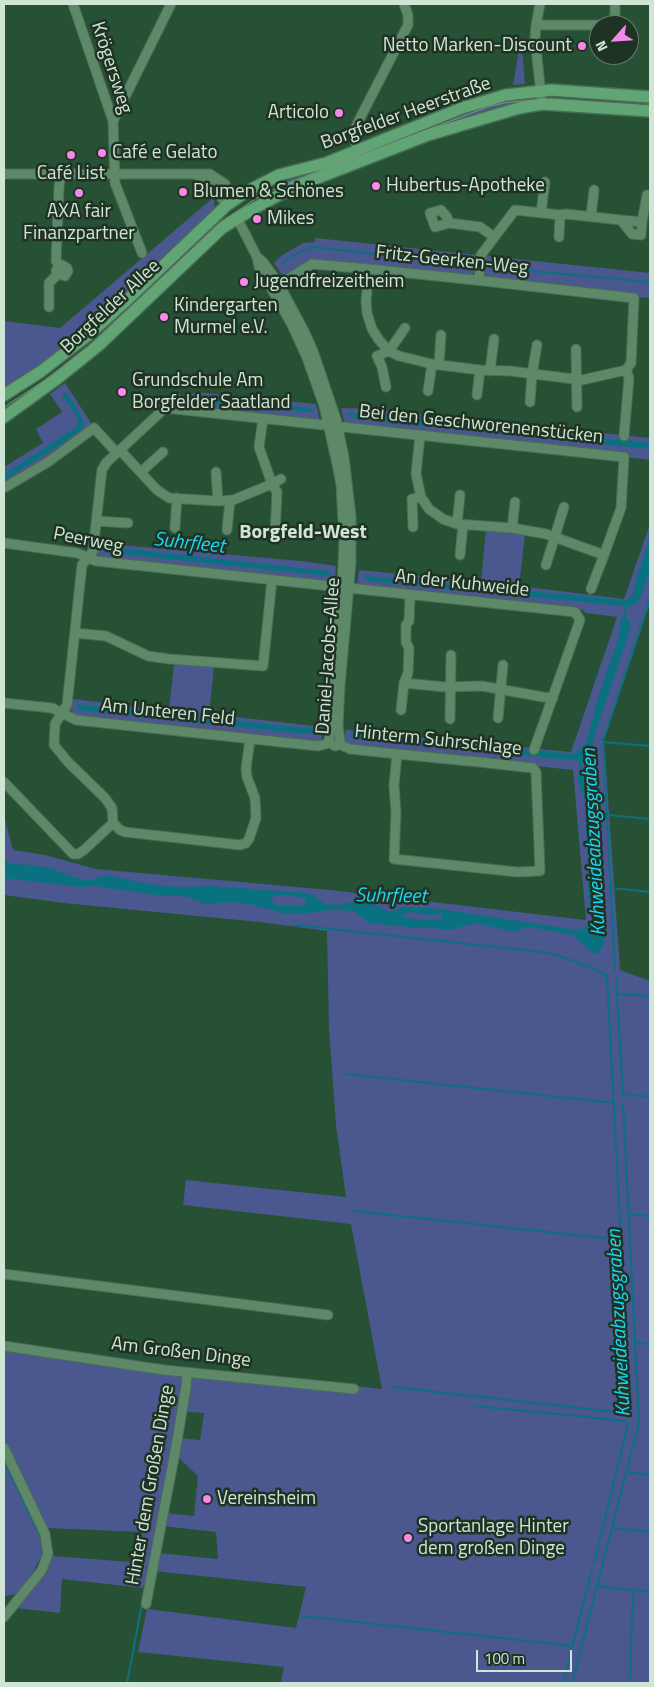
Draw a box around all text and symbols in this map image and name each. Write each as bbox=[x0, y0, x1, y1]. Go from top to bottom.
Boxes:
north arrow bbox=[589, 15, 639, 65]
street label: Krögersweg bbox=[85, 19, 137, 117]
place label: Netto Marken-Discount bbox=[383, 35, 572, 57]
text: N bbox=[589, 37, 613, 55]
marker: Netto Marken-Discount bbox=[576, 40, 588, 52]
street label: Borgfelder Heerstraße bbox=[318, 73, 494, 155]
place label: Articolo bbox=[268, 102, 329, 124]
marker: Articolo bbox=[333, 107, 345, 119]
place label: Café e Gelato bbox=[112, 142, 217, 164]
marker: Café e Gelato bbox=[96, 147, 108, 159]
marker: Café List bbox=[65, 149, 77, 161]
place label: Café List bbox=[37, 163, 105, 185]
place label: Hubertus-Apotheke bbox=[386, 175, 545, 197]
marker: Hubertus-Apotheke bbox=[370, 180, 382, 192]
place label: Blumen & Schönes bbox=[193, 181, 344, 203]
marker: Blumen & Schönes bbox=[177, 186, 189, 198]
marker: AXA fair Finanzpartner bbox=[73, 187, 85, 199]
place label: AXA fair Finanzpartner bbox=[23, 201, 135, 245]
place label: Mikes bbox=[267, 208, 314, 230]
marker: Mikes bbox=[251, 213, 263, 225]
street label: Fritz-Geerken-Weg bbox=[375, 242, 529, 280]
street label: Borgfelder Allee bbox=[57, 255, 165, 359]
place label: Jugendfreizeitheim bbox=[254, 271, 404, 293]
marker: Jugendfreizeitheim bbox=[238, 276, 250, 288]
place label: Kindergarten Murmel e.V. bbox=[174, 295, 278, 339]
marker: Kindergarten Murmel e.V. bbox=[158, 311, 170, 323]
place label: Grundschule Am Borgfelder Saatland bbox=[132, 370, 291, 414]
marker: Grundschule Am Borgfelder Saatland bbox=[116, 386, 128, 398]
street label: Bei den Geschworenenstücken bbox=[358, 401, 604, 449]
district label: Borgfeld-West bbox=[239, 521, 367, 545]
street label: Peerweg bbox=[51, 523, 125, 559]
water label: Suhrfleet bbox=[152, 528, 226, 560]
street label: An der Kuhweide bbox=[394, 566, 530, 602]
street label: Daniel-Jacobs-Allee bbox=[312, 577, 346, 735]
street label: Am Unteren Feld bbox=[100, 695, 236, 731]
street label: Hinterm Suhrschlage bbox=[353, 721, 523, 761]
water label: Kuhweideabzugsgraben bbox=[578, 748, 612, 936]
water label: Suhrfleet bbox=[355, 884, 427, 910]
water label: Kuhweideabzugsgraben bbox=[603, 1229, 637, 1417]
street label: Am Großen Dinge bbox=[110, 1333, 252, 1373]
street label: Hinter dem Großen Dinge bbox=[122, 1383, 180, 1587]
place label: Vereinsheim bbox=[217, 1488, 316, 1510]
marker: Vereinsheim bbox=[201, 1493, 213, 1505]
place label: Sportanlage Hinter dem großen Dinge bbox=[418, 1516, 569, 1560]
marker: Sportanlage Hinter dem großen Dinge bbox=[402, 1532, 414, 1544]
scale bar bbox=[479, 1640, 575, 1672]
text: 100 m bbox=[484, 1647, 525, 1670]

